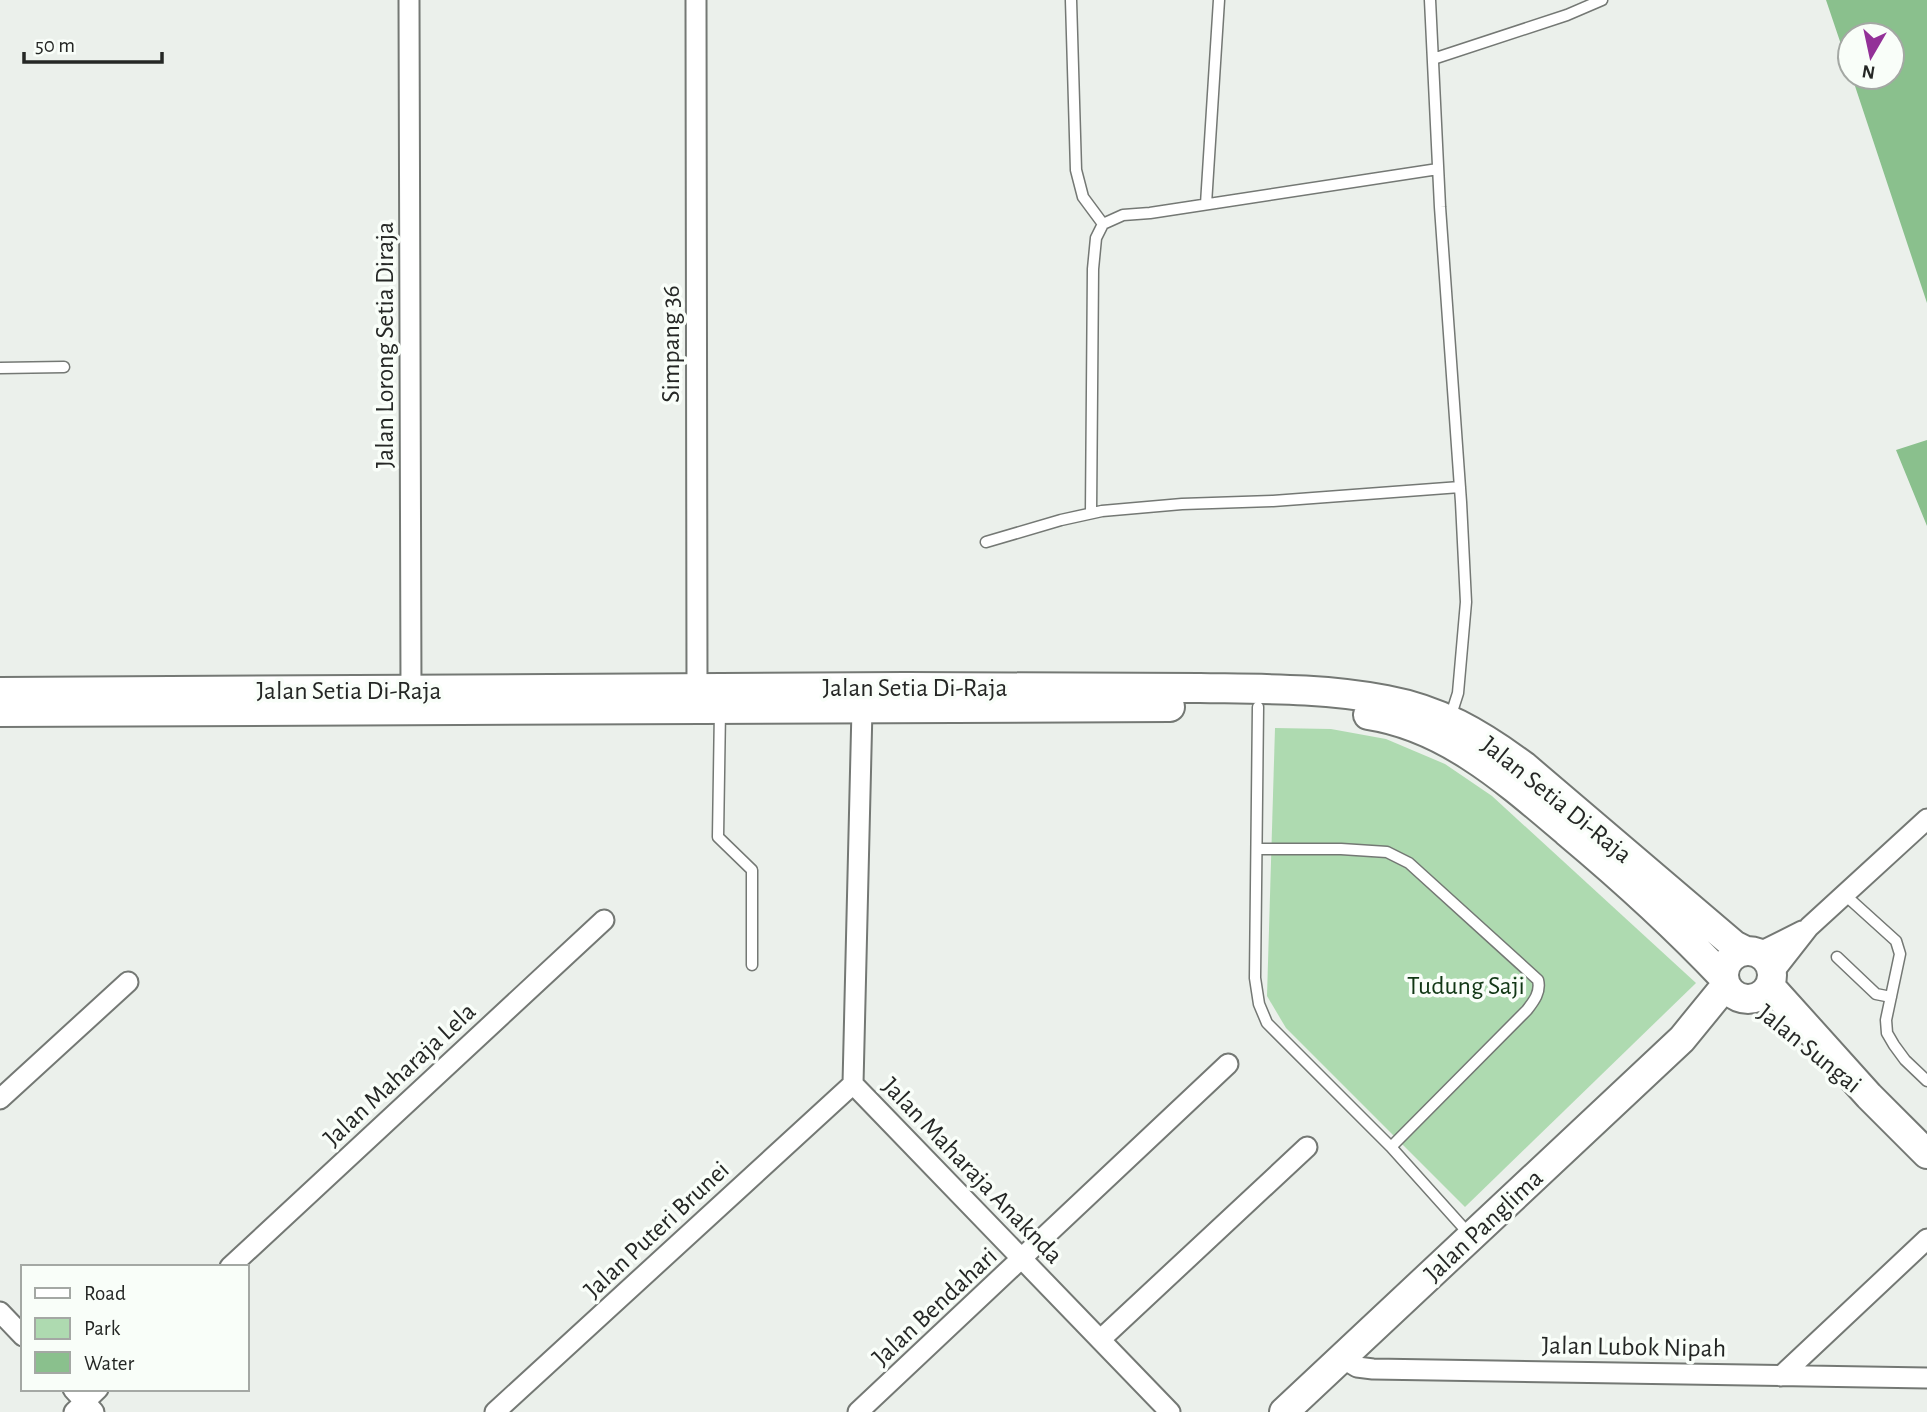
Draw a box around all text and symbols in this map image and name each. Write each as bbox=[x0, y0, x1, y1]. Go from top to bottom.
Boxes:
scale bar bbox=[24, 21, 163, 65]
north arrow bbox=[1836, 21, 1906, 91]
text: 50 m bbox=[35, 35, 75, 56]
text: N bbox=[1861, 61, 1877, 82]
street label: Jalan Lorong Setia Diraja bbox=[372, 222, 398, 468]
street label: Simpang 36 bbox=[658, 285, 684, 403]
street label: Jalan Setia Di-Raja bbox=[822, 675, 1008, 701]
street label: Jalan Setia Di-Raja bbox=[256, 678, 442, 704]
street label: Jalan Setia Di-Raja bbox=[1476, 731, 1637, 868]
park label: Tudung Saji bbox=[1407, 973, 1525, 999]
street label: Jalan Maharaja Lela bbox=[319, 998, 481, 1151]
street label: Jalan Sungai bbox=[1753, 999, 1866, 1098]
street label: Jalan Maharaja Anaknda bbox=[877, 1073, 1068, 1269]
street label: Jalan Puteri Brunei bbox=[579, 1156, 734, 1303]
street label: Jalan Panglima bbox=[1419, 1165, 1548, 1287]
street label: Jalan Bendahari bbox=[867, 1243, 1002, 1371]
legend bbox=[21, 1265, 248, 1391]
text: Road bbox=[84, 1283, 126, 1304]
text: Park bbox=[84, 1318, 121, 1339]
street label: Jalan Lubok Nipah bbox=[1541, 1332, 1726, 1362]
text: Water bbox=[84, 1353, 134, 1374]

